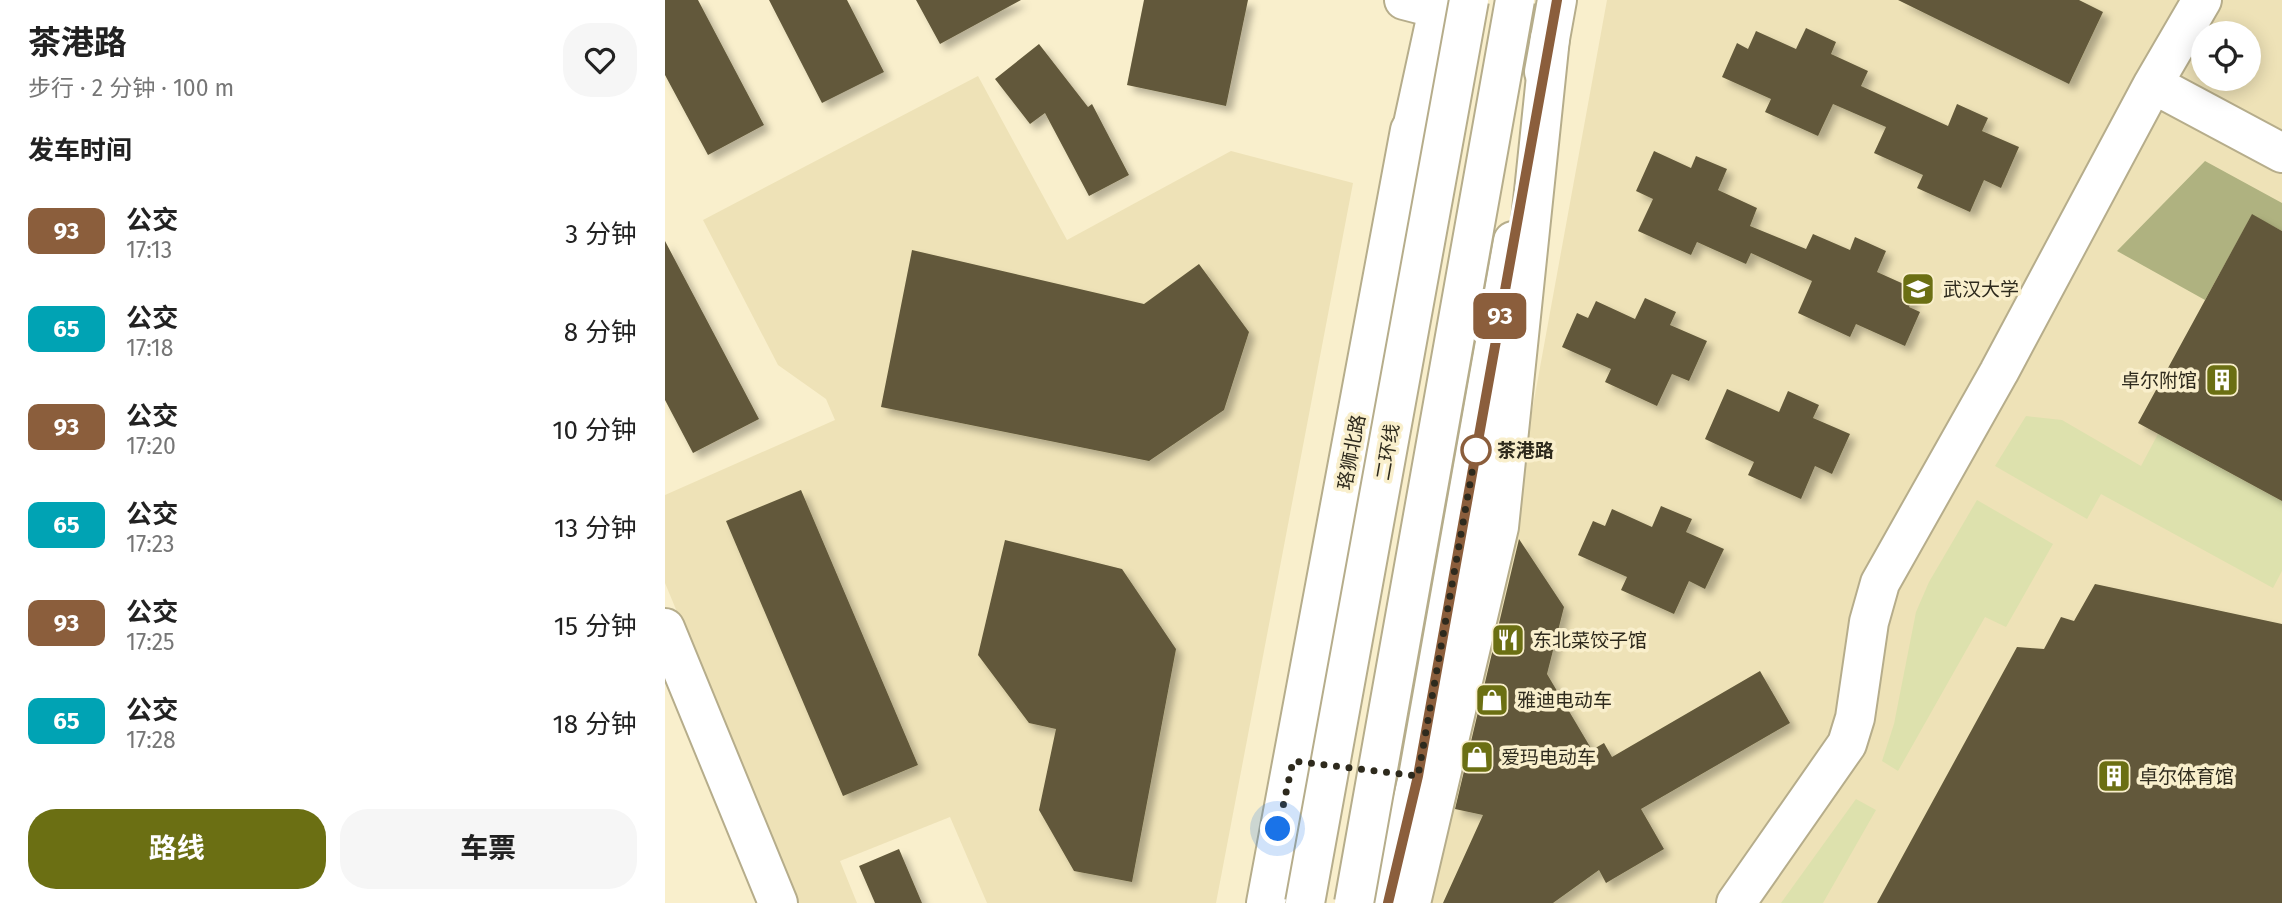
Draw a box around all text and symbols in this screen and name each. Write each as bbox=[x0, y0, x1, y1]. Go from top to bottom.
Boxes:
map controls bbox=[2191, 21, 2261, 91]
button: locate bbox=[2191, 21, 2261, 91]
text: 茶港路 bbox=[28, 23, 127, 63]
button: heart bbox=[563, 23, 637, 97]
text: 步行 · 2 分钟 · 100 m bbox=[28, 74, 234, 102]
text: 发车时间 bbox=[28, 135, 132, 166]
text: 公交 bbox=[126, 205, 178, 236]
text: 93 bbox=[54, 217, 79, 245]
text: 3 分钟 bbox=[565, 219, 637, 250]
text: 17:13 bbox=[126, 236, 172, 264]
school or university icon: 武汉大学 bbox=[1899, 270, 1937, 308]
place label: 武汉大学 bbox=[1943, 278, 2019, 301]
line badge: 93 bbox=[1469, 293, 1531, 339]
text: 93 bbox=[1487, 302, 1513, 330]
text: 公交 bbox=[126, 303, 178, 334]
text: 65 bbox=[53, 315, 80, 343]
text: 8 分钟 bbox=[564, 317, 637, 348]
text: 17:18 bbox=[126, 334, 173, 362]
building icon: 卓尔附馆 bbox=[2203, 361, 2241, 399]
place label: 卓尔附馆 bbox=[2121, 369, 2197, 392]
text: 公交 bbox=[126, 401, 178, 432]
text: 93 bbox=[54, 413, 79, 441]
street label: 珞狮北路 bbox=[1333, 413, 1370, 492]
text: 10 分钟 bbox=[552, 415, 637, 446]
street label: 二环线 bbox=[1371, 422, 1404, 482]
text: 17:20 bbox=[126, 432, 176, 460]
marker: 茶港路 bbox=[1461, 435, 1491, 465]
place label: 茶港路 bbox=[1497, 439, 1554, 462]
text: 公交 bbox=[126, 499, 178, 530]
text: 65 bbox=[53, 511, 80, 539]
text: 13 分钟 bbox=[554, 513, 637, 544]
text: 17:23 bbox=[126, 530, 174, 558]
text: 公交 bbox=[126, 597, 178, 628]
text: 93 bbox=[54, 609, 79, 637]
text: 15 分钟 bbox=[554, 611, 637, 642]
restaurant icon: 东北菜饺子馆 bbox=[1489, 621, 1527, 659]
text: 17:25 bbox=[126, 628, 175, 656]
place label: 东北菜饺子馆 bbox=[1533, 629, 1647, 652]
shop icon: 雅迪电动车 bbox=[1473, 681, 1511, 719]
place label: 雅迪电动车 bbox=[1517, 689, 1612, 712]
text: 公交 bbox=[126, 695, 178, 726]
text: 65 bbox=[53, 707, 80, 735]
text: 18 分钟 bbox=[553, 709, 637, 740]
text: 17:28 bbox=[126, 726, 176, 754]
shop icon: 爱玛电动车 bbox=[1458, 738, 1496, 776]
place label: 爱玛电动车 bbox=[1501, 746, 1596, 769]
building icon: 卓尔体育馆 bbox=[2095, 757, 2133, 795]
place label: 卓尔体育馆 bbox=[2139, 765, 2234, 788]
button: 路线 bbox=[28, 809, 326, 889]
button: 车票 bbox=[340, 809, 637, 889]
your location bbox=[1260, 811, 1295, 846]

